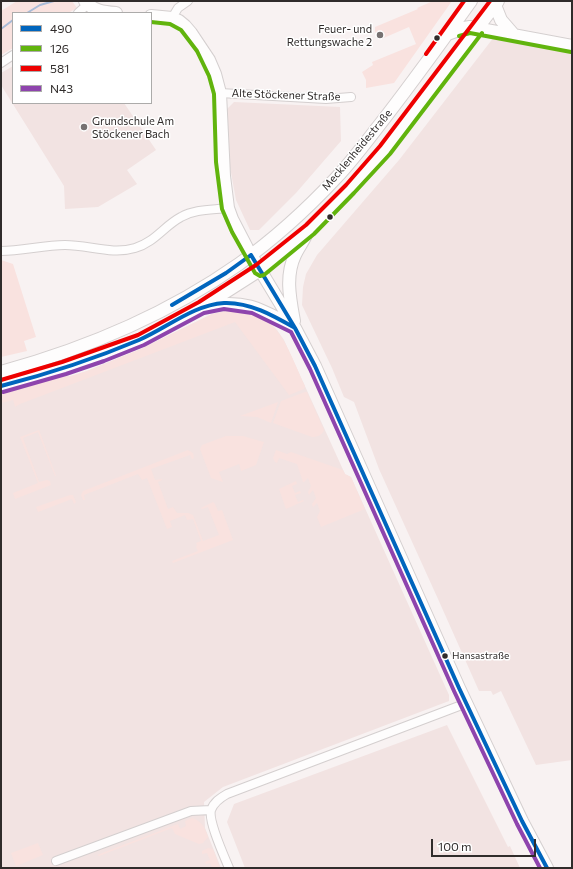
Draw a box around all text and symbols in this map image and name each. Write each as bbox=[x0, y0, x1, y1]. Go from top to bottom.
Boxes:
legend bbox=[12, 12, 152, 104]
text: 490 bbox=[50, 21, 72, 35]
place label: Feuer- und Rettungswache 2 bbox=[287, 22, 372, 48]
marker: Feuer- und Rettungswache 2 bbox=[375, 30, 385, 40]
unlabelled marker bbox=[432, 33, 442, 43]
text: 126 bbox=[50, 41, 69, 55]
text: 581 bbox=[50, 61, 69, 75]
text: N43 bbox=[50, 81, 73, 95]
street label: Alte Stöckener Straße bbox=[231, 87, 341, 103]
street label: Mecklenheidestraße bbox=[319, 107, 395, 193]
place label: Grundschule Am Stöckener Bach bbox=[92, 114, 174, 140]
marker: Grundschule Am Stöckener Bach bbox=[79, 122, 89, 132]
unlabelled marker bbox=[325, 212, 335, 222]
place label: Hansastraße bbox=[452, 650, 509, 662]
marker: Hansastraße bbox=[440, 651, 450, 661]
scale bar bbox=[433, 831, 538, 857]
text: 100 m bbox=[438, 839, 472, 853]

